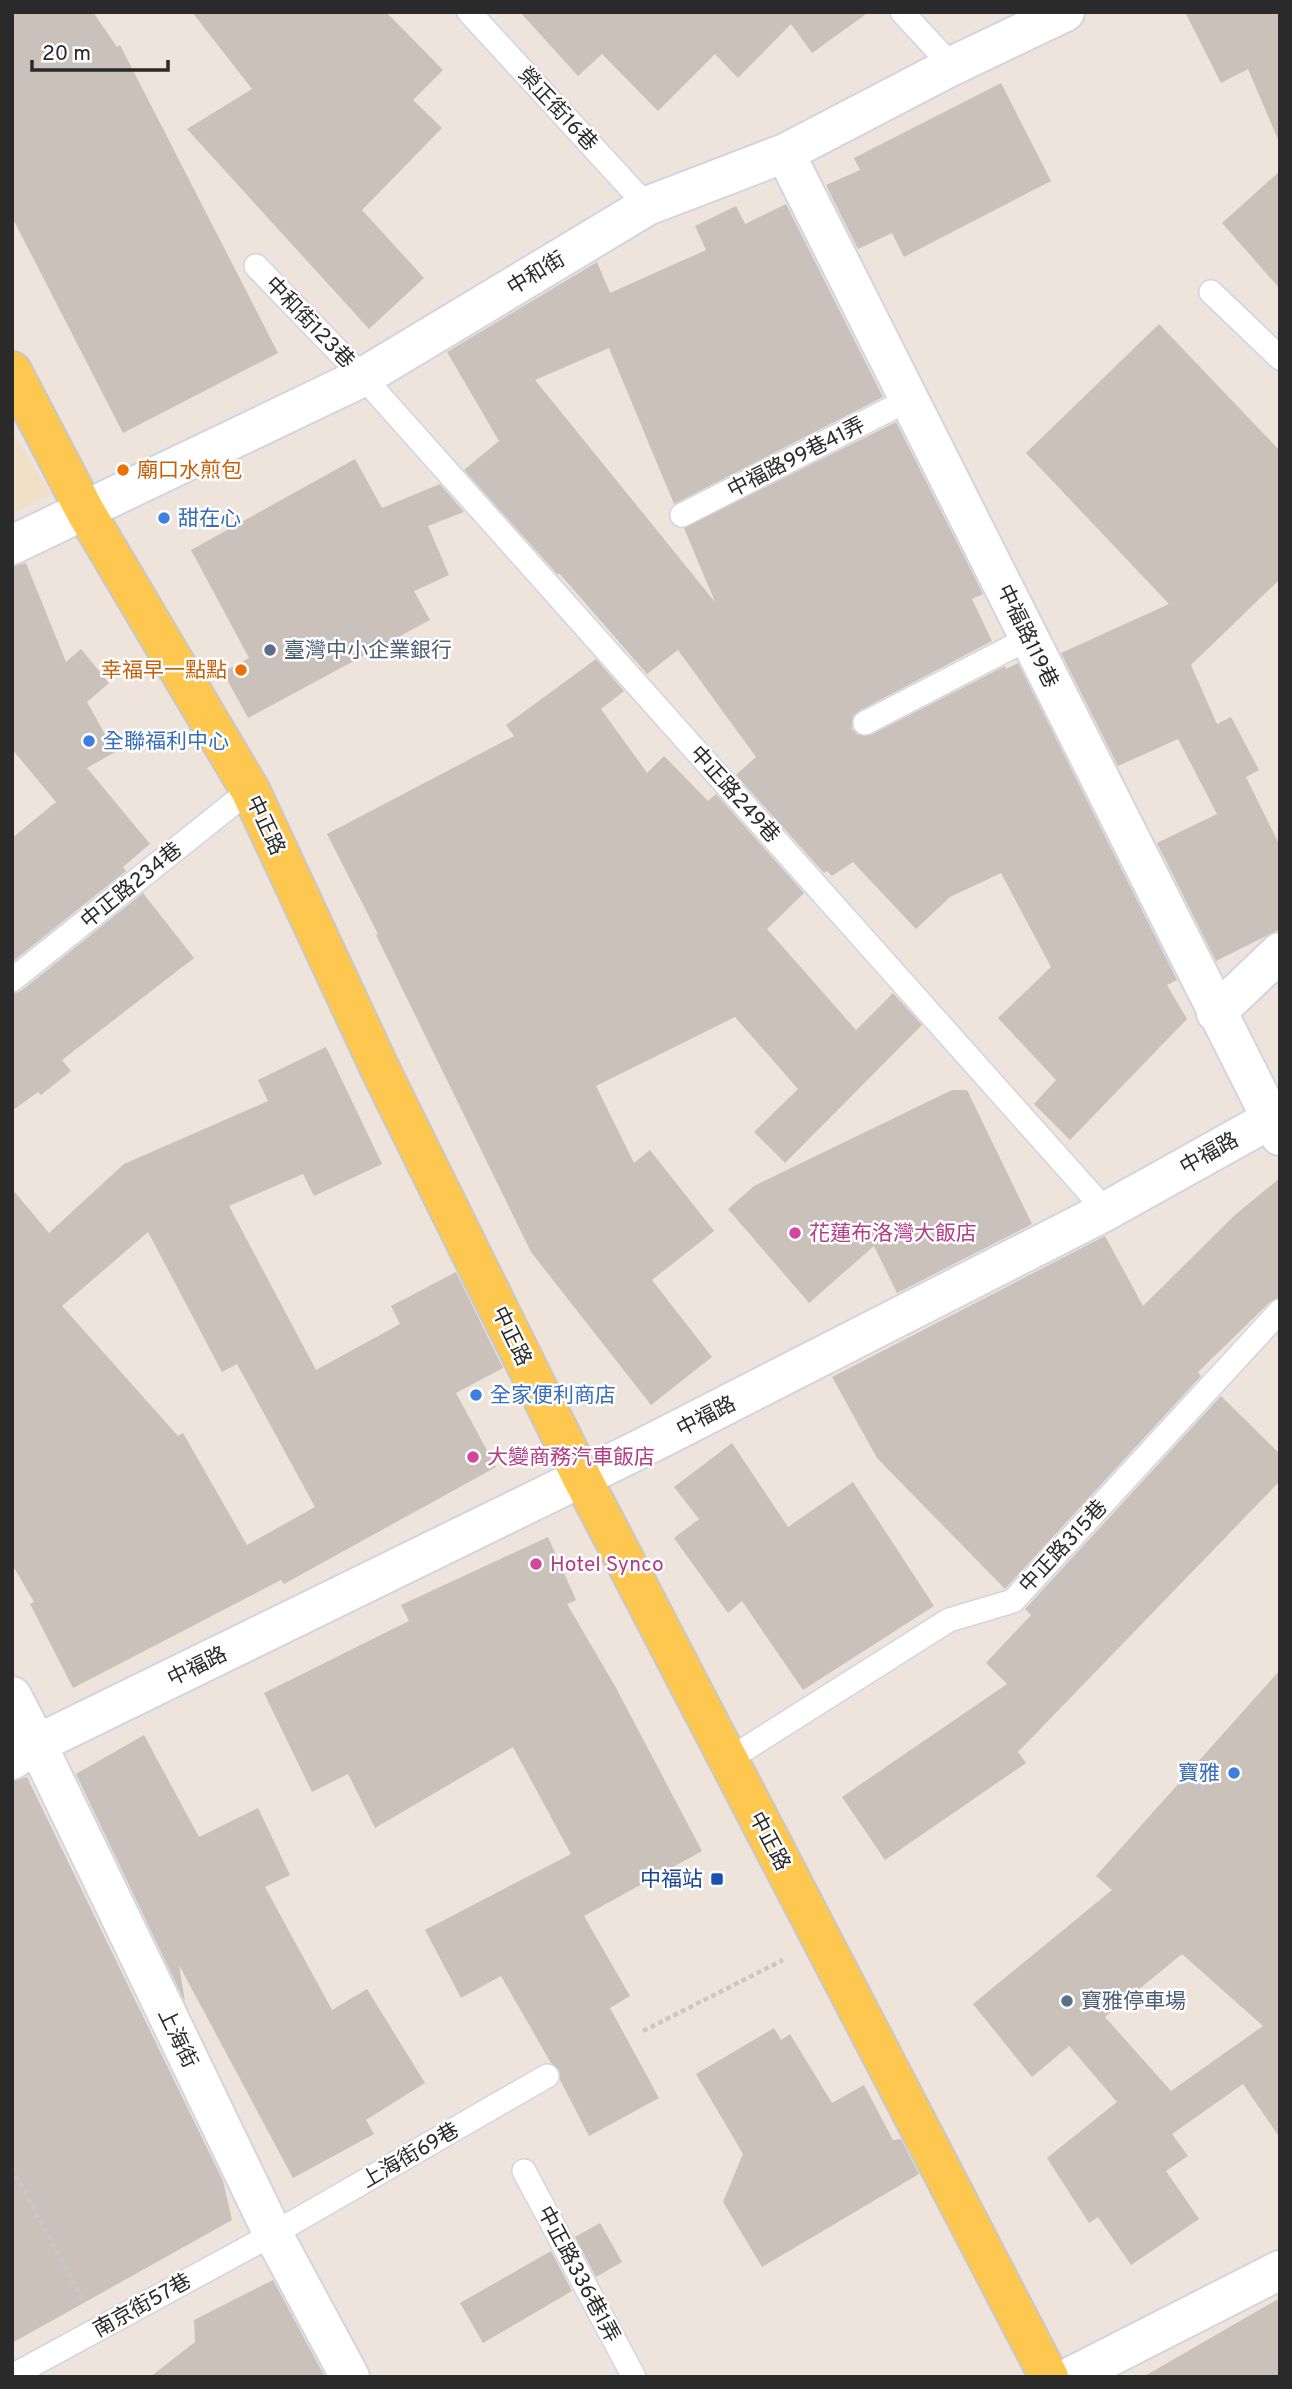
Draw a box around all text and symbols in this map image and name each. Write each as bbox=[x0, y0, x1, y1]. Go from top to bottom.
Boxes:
scale bar bbox=[32, 28, 168, 72]
text: 20 m bbox=[42, 41, 91, 68]
street label: 榮正街16巷 bbox=[511, 63, 602, 157]
street label: 中和街 bbox=[503, 246, 571, 302]
street label: 中和街123巷 bbox=[258, 271, 359, 375]
street label: 中福路99巷41弄 bbox=[723, 412, 870, 505]
place label: 廟口水煎包 bbox=[137, 458, 242, 485]
marker: 廟口水煎包 bbox=[115, 462, 131, 478]
place label: 甜在心 bbox=[178, 506, 241, 533]
marker: 甜在心 bbox=[156, 510, 172, 526]
street label: 中福路119巷 bbox=[990, 580, 1063, 693]
place label: 臺灣中小企業銀行 bbox=[284, 638, 452, 665]
marker: 臺灣中小企業銀行 bbox=[262, 642, 278, 658]
place label: 幸福早一點點 bbox=[101, 658, 227, 685]
marker: 幸福早一點點 bbox=[233, 662, 249, 678]
place label: 全聯福利中心 bbox=[103, 729, 229, 756]
marker: 全聯福利中心 bbox=[81, 733, 97, 749]
street label: 中正路249巷 bbox=[683, 741, 785, 849]
street label: 中正路 bbox=[239, 791, 290, 860]
street label: 中正路234巷 bbox=[76, 837, 188, 935]
street label: 中福路 bbox=[1176, 1127, 1244, 1181]
place label: 花蓮布洛灣大飯店 bbox=[809, 1221, 977, 1248]
marker: 花蓮布洛灣大飯店 bbox=[787, 1225, 803, 1241]
street label: 中正路 bbox=[485, 1302, 537, 1371]
place label: 全家便利商店 bbox=[490, 1383, 616, 1410]
marker: 全家便利商店 bbox=[468, 1387, 484, 1403]
street label: 中福路 bbox=[672, 1391, 741, 1444]
place label: 大變商務汽車飯店 bbox=[487, 1445, 655, 1472]
marker: 大變商務汽車飯店 bbox=[465, 1449, 481, 1465]
street label: 中正路315巷 bbox=[1014, 1495, 1114, 1599]
place label: Hotel Synco bbox=[550, 1552, 664, 1579]
marker: Hotel Synco bbox=[528, 1556, 544, 1572]
street label: 中福路 bbox=[163, 1641, 232, 1693]
place label: 寶雅 bbox=[1178, 1761, 1220, 1788]
marker: 寶雅 bbox=[1226, 1765, 1242, 1781]
street label: 中正路 bbox=[742, 1808, 795, 1876]
place label: 中福站 bbox=[640, 1867, 703, 1894]
marker: 中福站 bbox=[709, 1871, 725, 1887]
place label: 寶雅停車場 bbox=[1081, 1989, 1186, 2016]
marker: 寶雅停車場 bbox=[1059, 1993, 1075, 2009]
street label: 上海街 bbox=[151, 2004, 203, 2073]
street label: 上海街69巷 bbox=[357, 2118, 464, 2195]
street label: 中正路336巷1弄 bbox=[530, 2202, 625, 2348]
street label: 南京街57巷 bbox=[89, 2268, 196, 2344]

